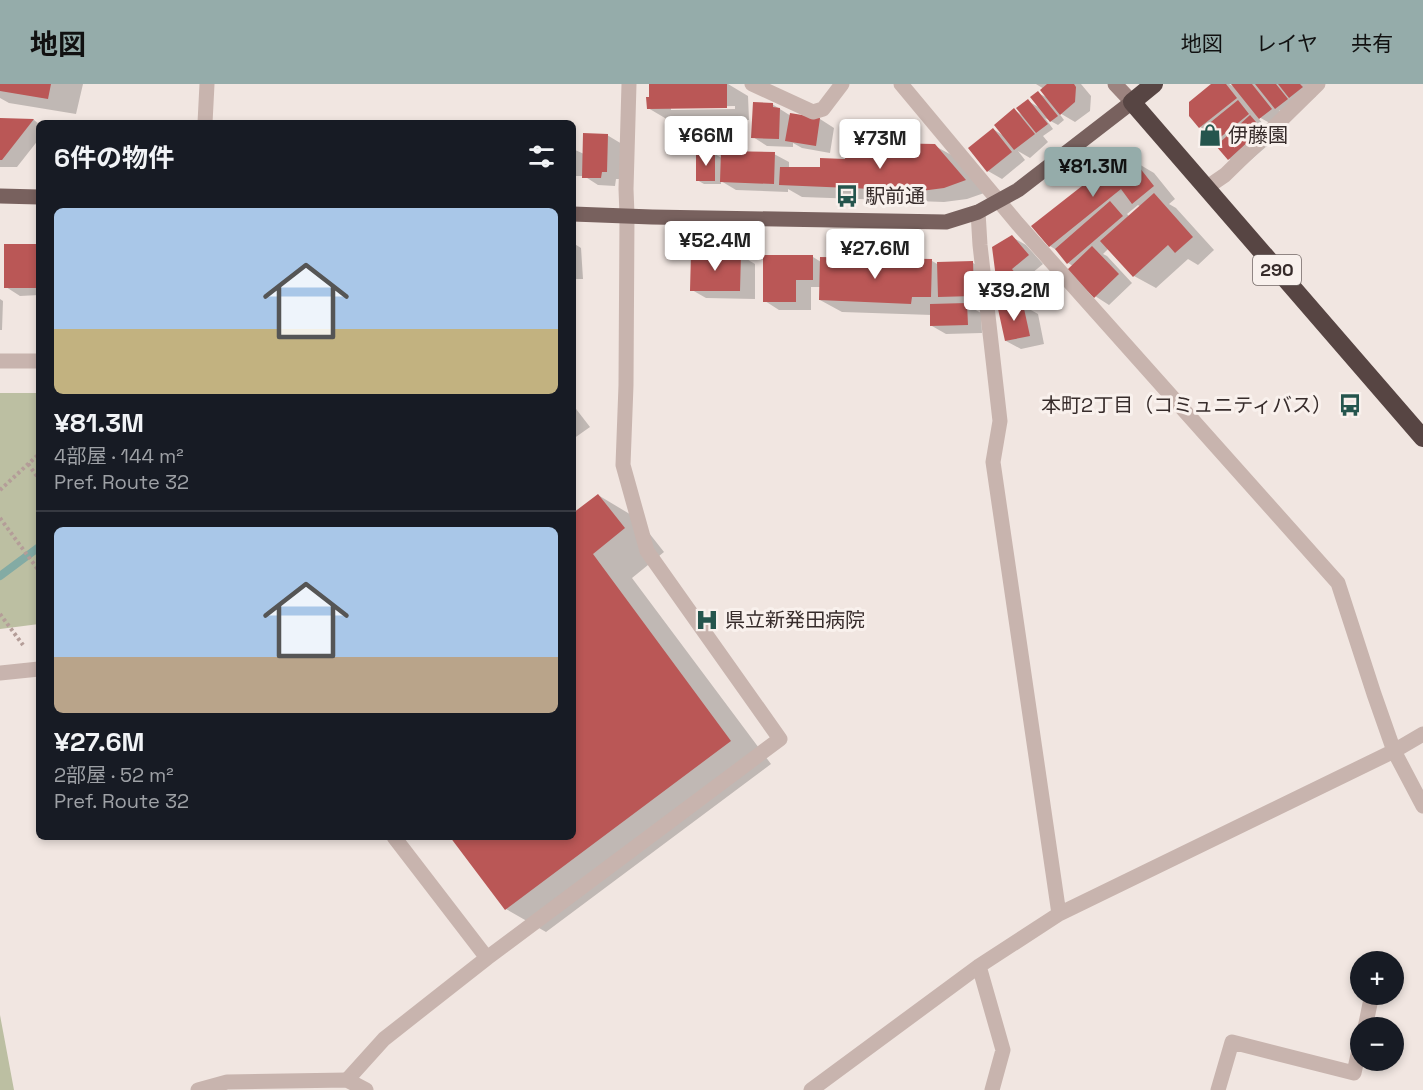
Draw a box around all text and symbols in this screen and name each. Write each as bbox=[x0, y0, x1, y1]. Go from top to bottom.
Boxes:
text: 地図 bbox=[30, 26, 86, 62]
text: 地図 bbox=[1181, 30, 1223, 57]
text: レイヤ bbox=[1256, 30, 1318, 57]
text: 共有 bbox=[1351, 30, 1393, 57]
pin: ¥66M bbox=[670, 116, 742, 167]
pin: ¥73M bbox=[844, 119, 916, 170]
text: ¥66M bbox=[679, 122, 733, 148]
shop icon: 伊藤園 bbox=[1197, 122, 1223, 148]
place label: 伊藤園 bbox=[1228, 122, 1288, 148]
text: ¥73M bbox=[853, 125, 907, 151]
icon: filters bbox=[525, 140, 558, 173]
text: 6件の物件 bbox=[54, 141, 174, 175]
pin: ¥81.3M bbox=[1044, 147, 1142, 198]
text: ¥81.3M bbox=[1058, 153, 1128, 179]
bus stop icon: 駅前通 bbox=[834, 183, 860, 209]
place label: 駅前通 bbox=[865, 183, 925, 209]
pin: ¥52.4M bbox=[666, 221, 764, 272]
text: ¥52.4M bbox=[679, 227, 751, 253]
pin: ¥27.6M bbox=[826, 229, 924, 280]
text: ¥27.6M bbox=[840, 235, 910, 261]
icon: home bbox=[252, 247, 360, 355]
road number: 290 bbox=[1253, 255, 1301, 285]
pin: ¥39.2M bbox=[965, 271, 1063, 322]
text: ¥39.2M bbox=[978, 277, 1050, 303]
place label: 本町2丁目（コミュニティバス） bbox=[1041, 392, 1332, 418]
bus stop icon: 本町2丁目（コミュニティバス） bbox=[1337, 392, 1363, 418]
text: ¥81.3M bbox=[54, 406, 144, 440]
text: 4部屋 · 144 m² bbox=[54, 443, 184, 469]
text: Pref. Route 32 bbox=[54, 469, 189, 495]
icon: home bbox=[252, 566, 360, 674]
hospital icon: 県立新発田病院 bbox=[694, 607, 720, 633]
place label: 県立新発田病院 bbox=[725, 607, 865, 633]
text: ¥27.6M bbox=[54, 725, 144, 759]
text: 2部屋 · 52 m² bbox=[54, 762, 174, 788]
text: Pref. Route 32 bbox=[54, 788, 189, 814]
map controls bbox=[1350, 951, 1404, 1071]
button: + bbox=[1350, 951, 1404, 1005]
button: − bbox=[1350, 1017, 1404, 1071]

